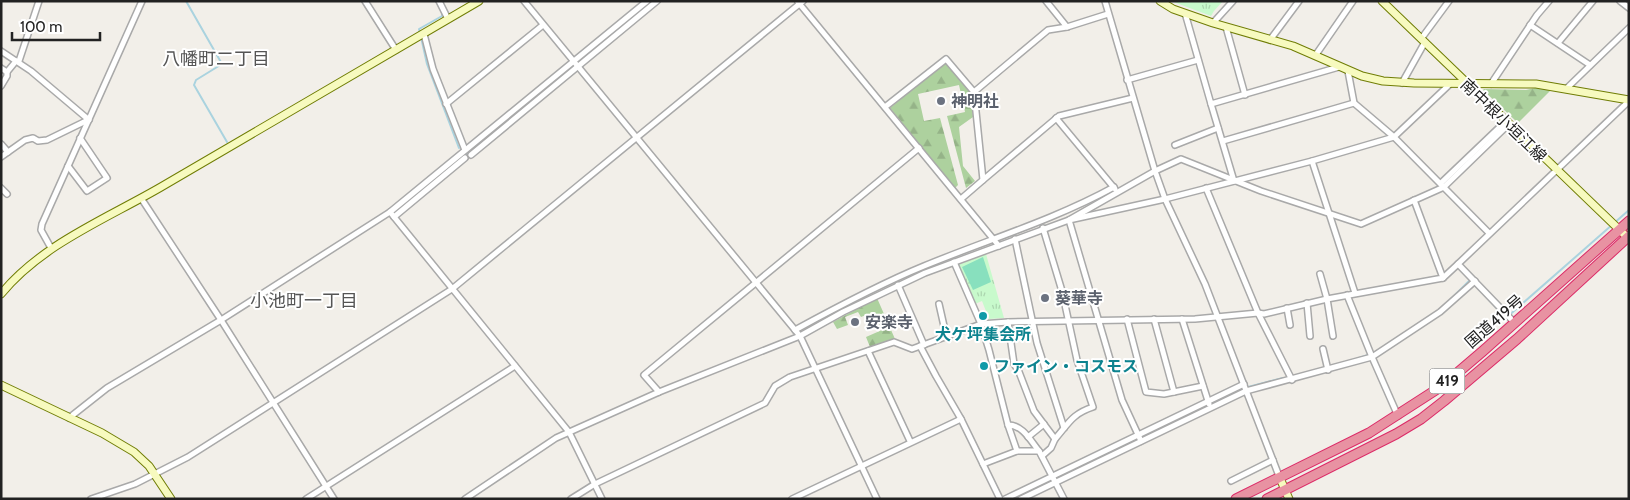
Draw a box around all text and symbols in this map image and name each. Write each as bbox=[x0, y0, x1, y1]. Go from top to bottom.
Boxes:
scale bar bbox=[12, 10, 100, 42]
text: 100 m bbox=[20, 18, 62, 36]
district label: 八幡町二丁目 bbox=[162, 48, 270, 70]
street label: 南中根小垣江線 bbox=[1457, 75, 1551, 166]
place label: 神明社 bbox=[951, 92, 999, 111]
marker: 神明社 bbox=[935, 95, 947, 107]
place label: 葵華寺 bbox=[1055, 289, 1103, 308]
district label: 小池町一丁目 bbox=[250, 290, 358, 312]
street label: 国道419号 bbox=[1461, 291, 1528, 352]
marker: 葵華寺 bbox=[1039, 292, 1051, 304]
marker: 犬ケ坪集会所 bbox=[977, 310, 989, 322]
place label: 安楽寺 bbox=[865, 313, 913, 332]
marker: 安楽寺 bbox=[849, 316, 861, 328]
place label: 犬ケ坪集会所 bbox=[935, 325, 1031, 344]
place label: ファイン・コスモス bbox=[994, 357, 1138, 376]
marker: ファイン・コスモス bbox=[978, 360, 990, 372]
road number: 419 bbox=[1430, 368, 1464, 394]

